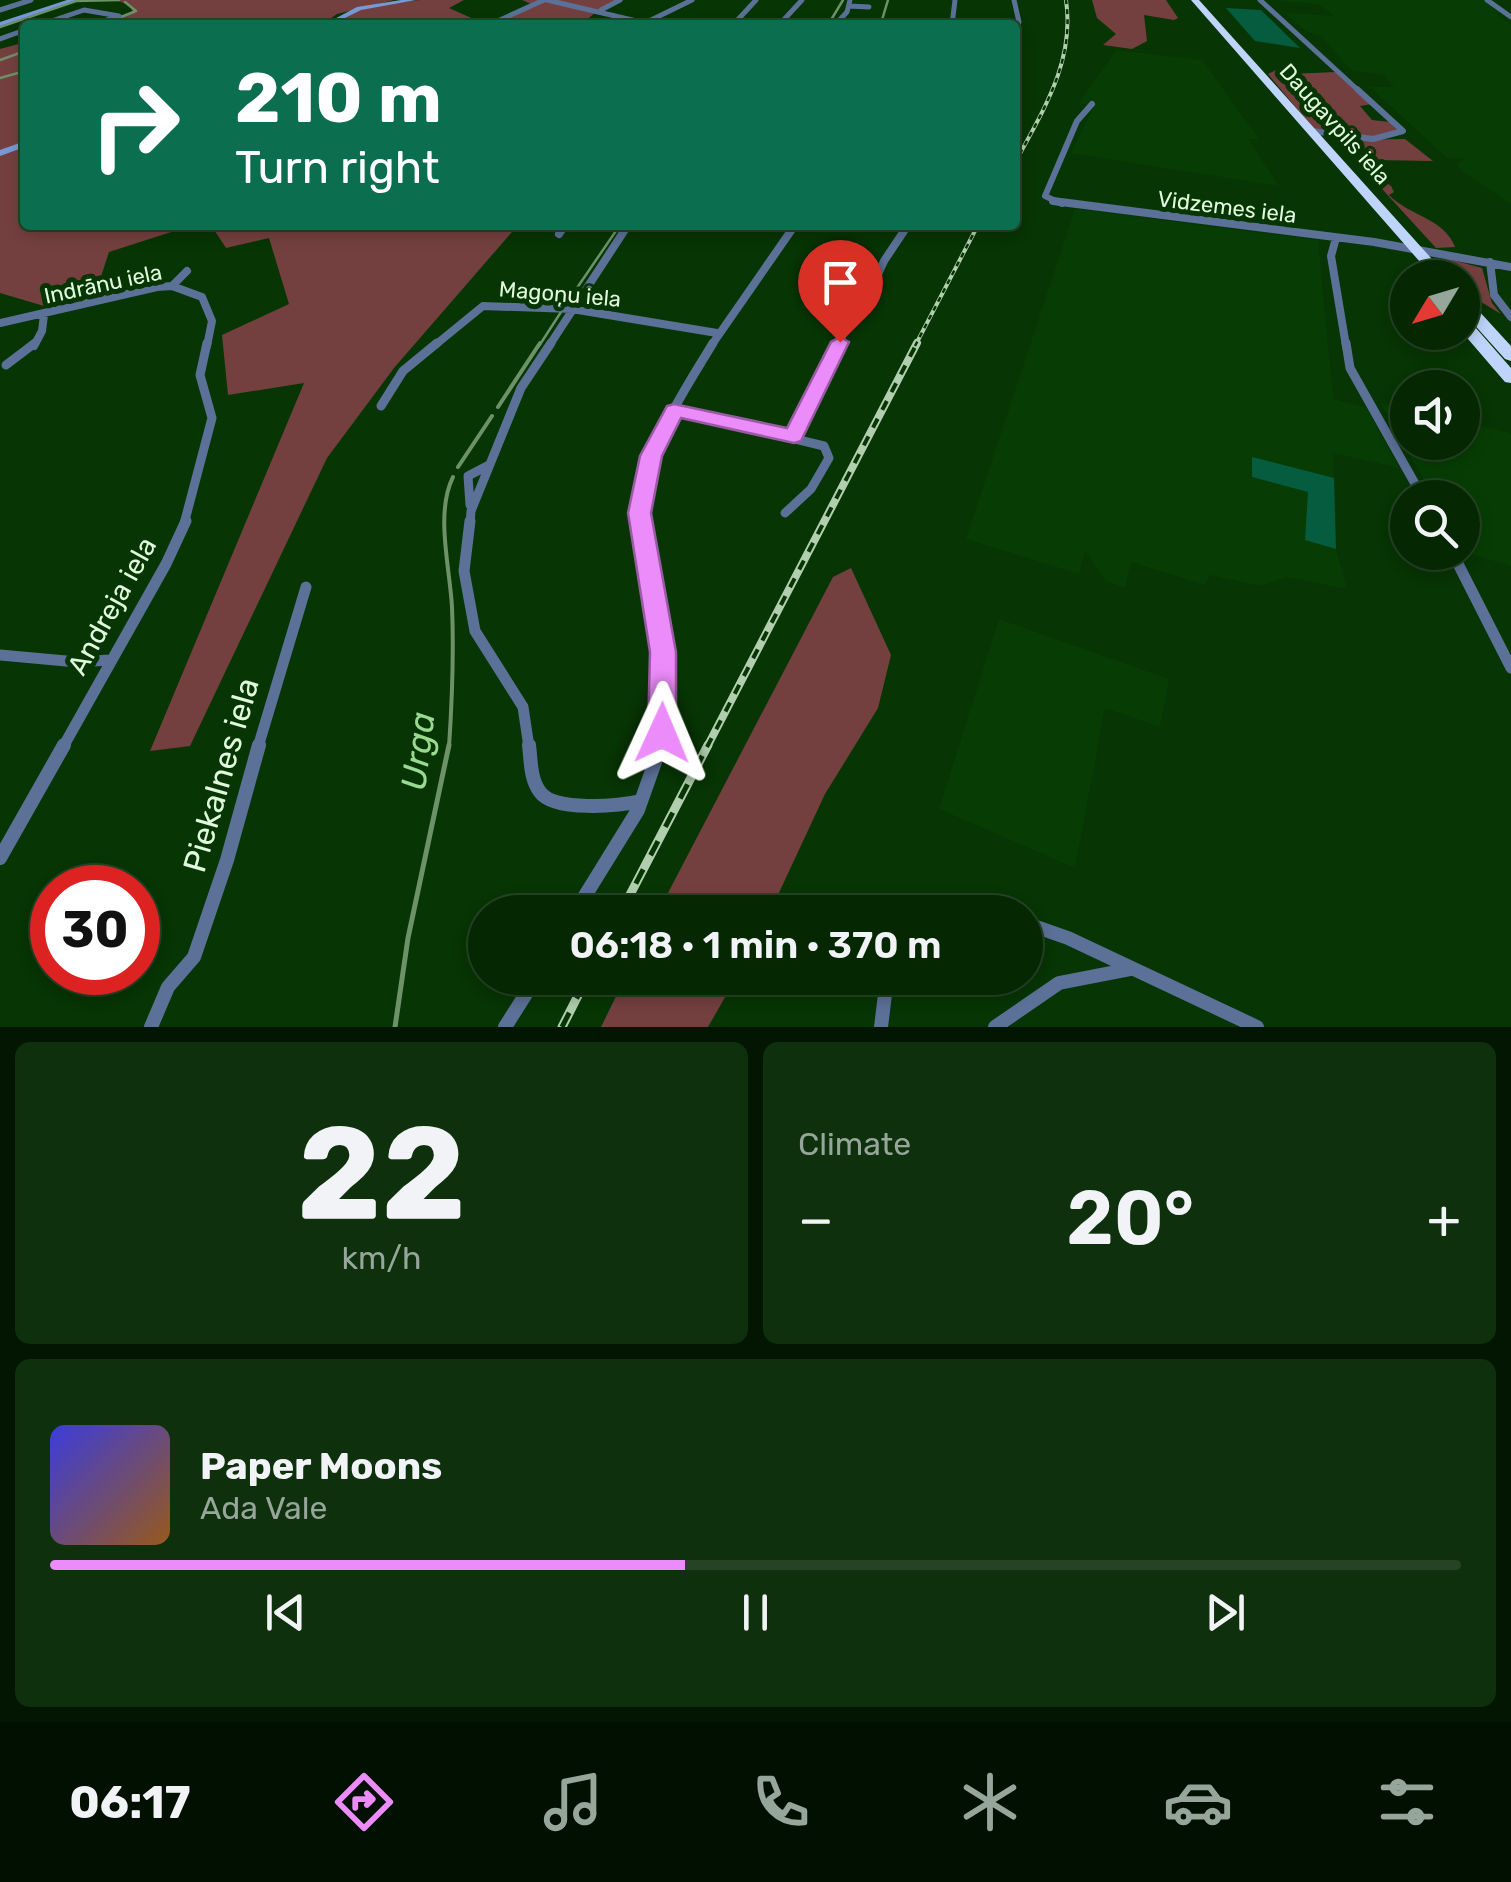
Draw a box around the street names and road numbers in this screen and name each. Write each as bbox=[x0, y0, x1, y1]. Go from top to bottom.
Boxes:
street label: Daugavpils iela bbox=[1274, 58, 1396, 190]
street label: Vidzemes iela bbox=[1156, 185, 1298, 229]
street label: Indrānu iela bbox=[42, 258, 164, 310]
street label: Magoņu iela bbox=[498, 275, 622, 313]
street label: Andreja iela bbox=[61, 531, 163, 681]
street label: Piekalnes iela bbox=[175, 673, 267, 877]

